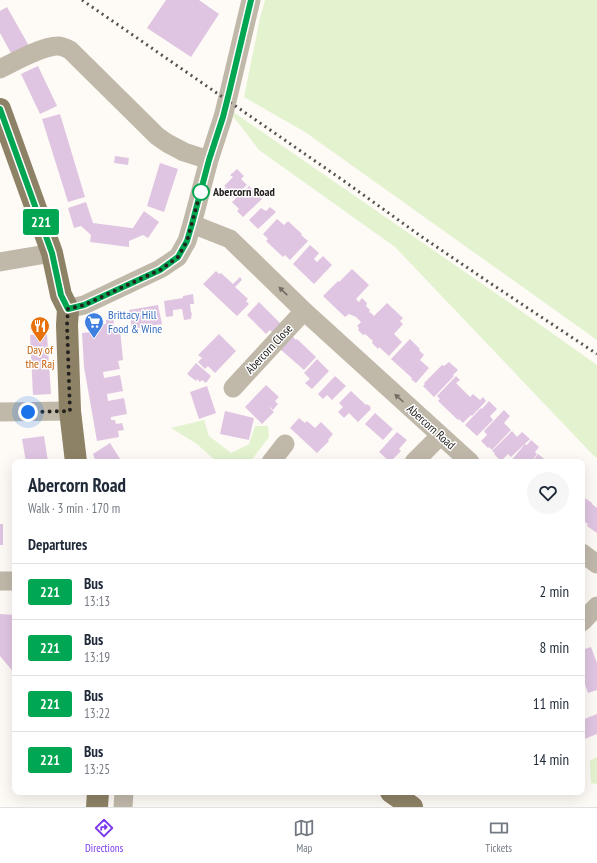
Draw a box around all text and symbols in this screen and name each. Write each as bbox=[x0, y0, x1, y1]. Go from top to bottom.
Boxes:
marker: Abercorn Road bbox=[192, 183, 210, 201]
place label: Abercorn Road bbox=[212, 184, 275, 199]
line badge: 221 bbox=[18, 209, 64, 235]
text: 221 bbox=[31, 213, 51, 231]
one-way arrow bbox=[278, 286, 288, 296]
place label: Brittacy Hill Food & Wine bbox=[108, 307, 162, 336]
supermarket icon: Brittacy Hill Food & Wine bbox=[83, 311, 105, 339]
restaurant icon: Day of the Raj bbox=[29, 315, 51, 343]
street label: Abercorn Close bbox=[242, 321, 295, 376]
place label: Day of the Raj bbox=[25, 342, 55, 371]
one-way arrow bbox=[394, 394, 404, 403]
street label: Abercorn Road bbox=[404, 401, 459, 452]
your location bbox=[18, 402, 38, 422]
button: heart bbox=[527, 472, 569, 514]
text: Abercorn Road bbox=[28, 473, 126, 497]
text: Walk · 3 min · 170 m bbox=[28, 500, 120, 517]
text: Departures bbox=[28, 535, 87, 554]
text: Bus bbox=[84, 574, 103, 593]
text: 2 min bbox=[539, 582, 569, 601]
text: 221 bbox=[40, 583, 60, 601]
text: 13:13 bbox=[84, 593, 110, 610]
text: Bus bbox=[84, 630, 103, 649]
text: 8 min bbox=[539, 638, 569, 657]
text: 221 bbox=[40, 639, 60, 657]
text: 13:19 bbox=[84, 649, 110, 666]
text: Bus bbox=[84, 686, 103, 705]
text: 11 min bbox=[533, 694, 569, 713]
text: 221 bbox=[40, 695, 60, 713]
text: 13:22 bbox=[84, 705, 110, 722]
text: Bus bbox=[84, 742, 103, 761]
text: 14 min bbox=[533, 750, 569, 769]
text: 221 bbox=[40, 751, 60, 769]
text: 13:25 bbox=[84, 761, 110, 778]
tab: Directions bbox=[85, 817, 123, 855]
tab: Map bbox=[293, 817, 315, 855]
tab: Tickets bbox=[485, 817, 512, 855]

